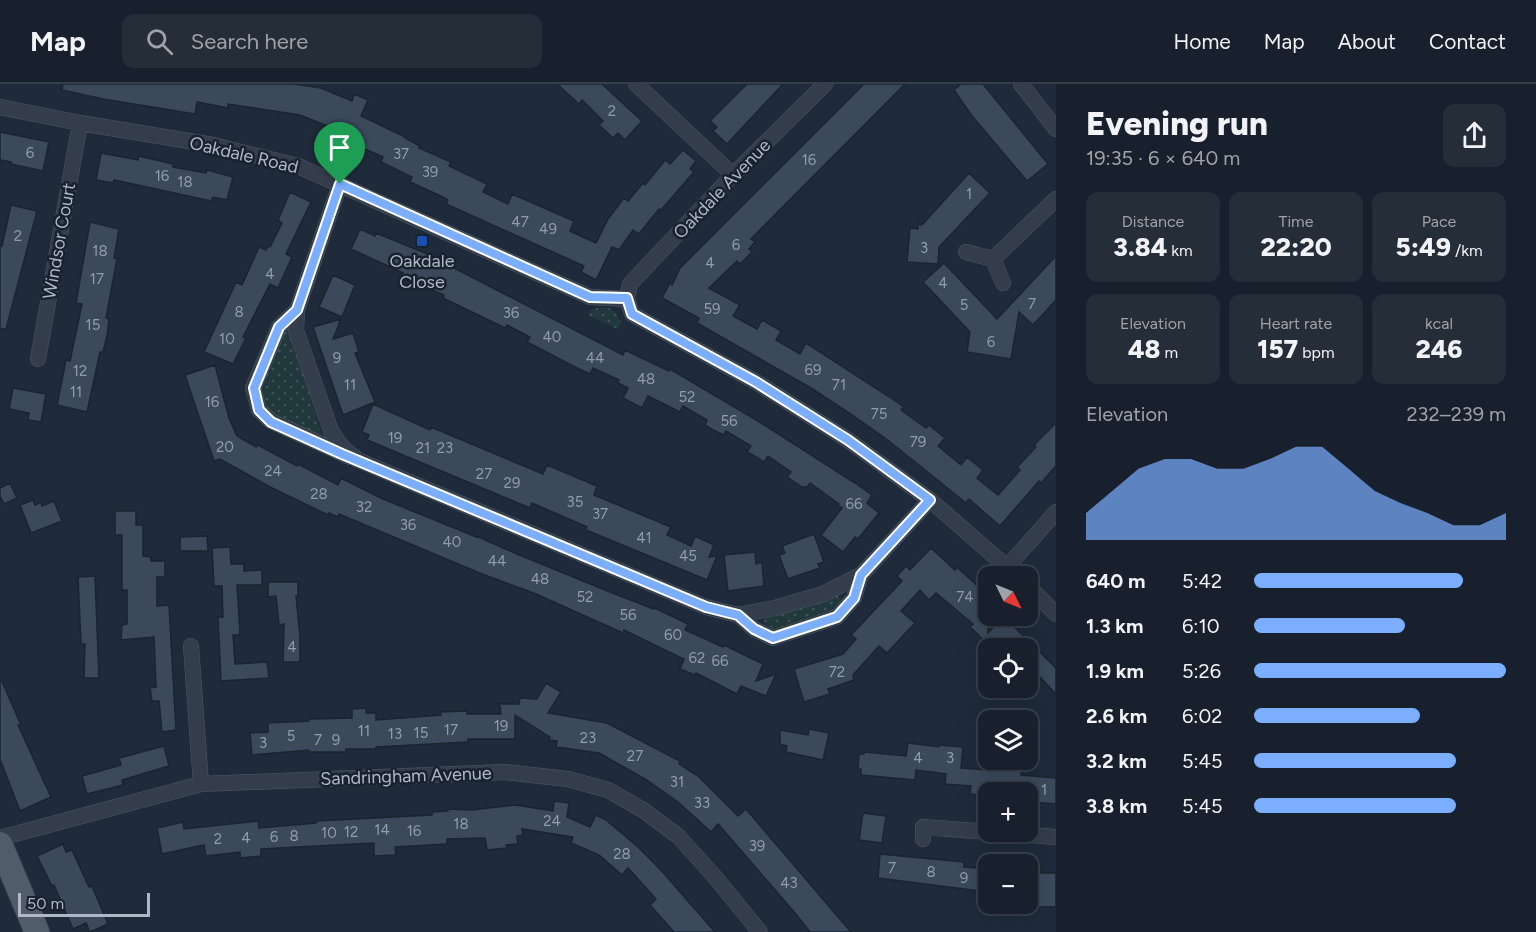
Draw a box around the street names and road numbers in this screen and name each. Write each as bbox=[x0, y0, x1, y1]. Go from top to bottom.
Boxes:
street label: Oakdale Road bbox=[187, 132, 301, 178]
street label: Oakdale Avenue bbox=[669, 134, 775, 244]
street label: Windsor Court bbox=[38, 181, 80, 301]
street label: Sandringham Avenue bbox=[320, 762, 492, 790]

